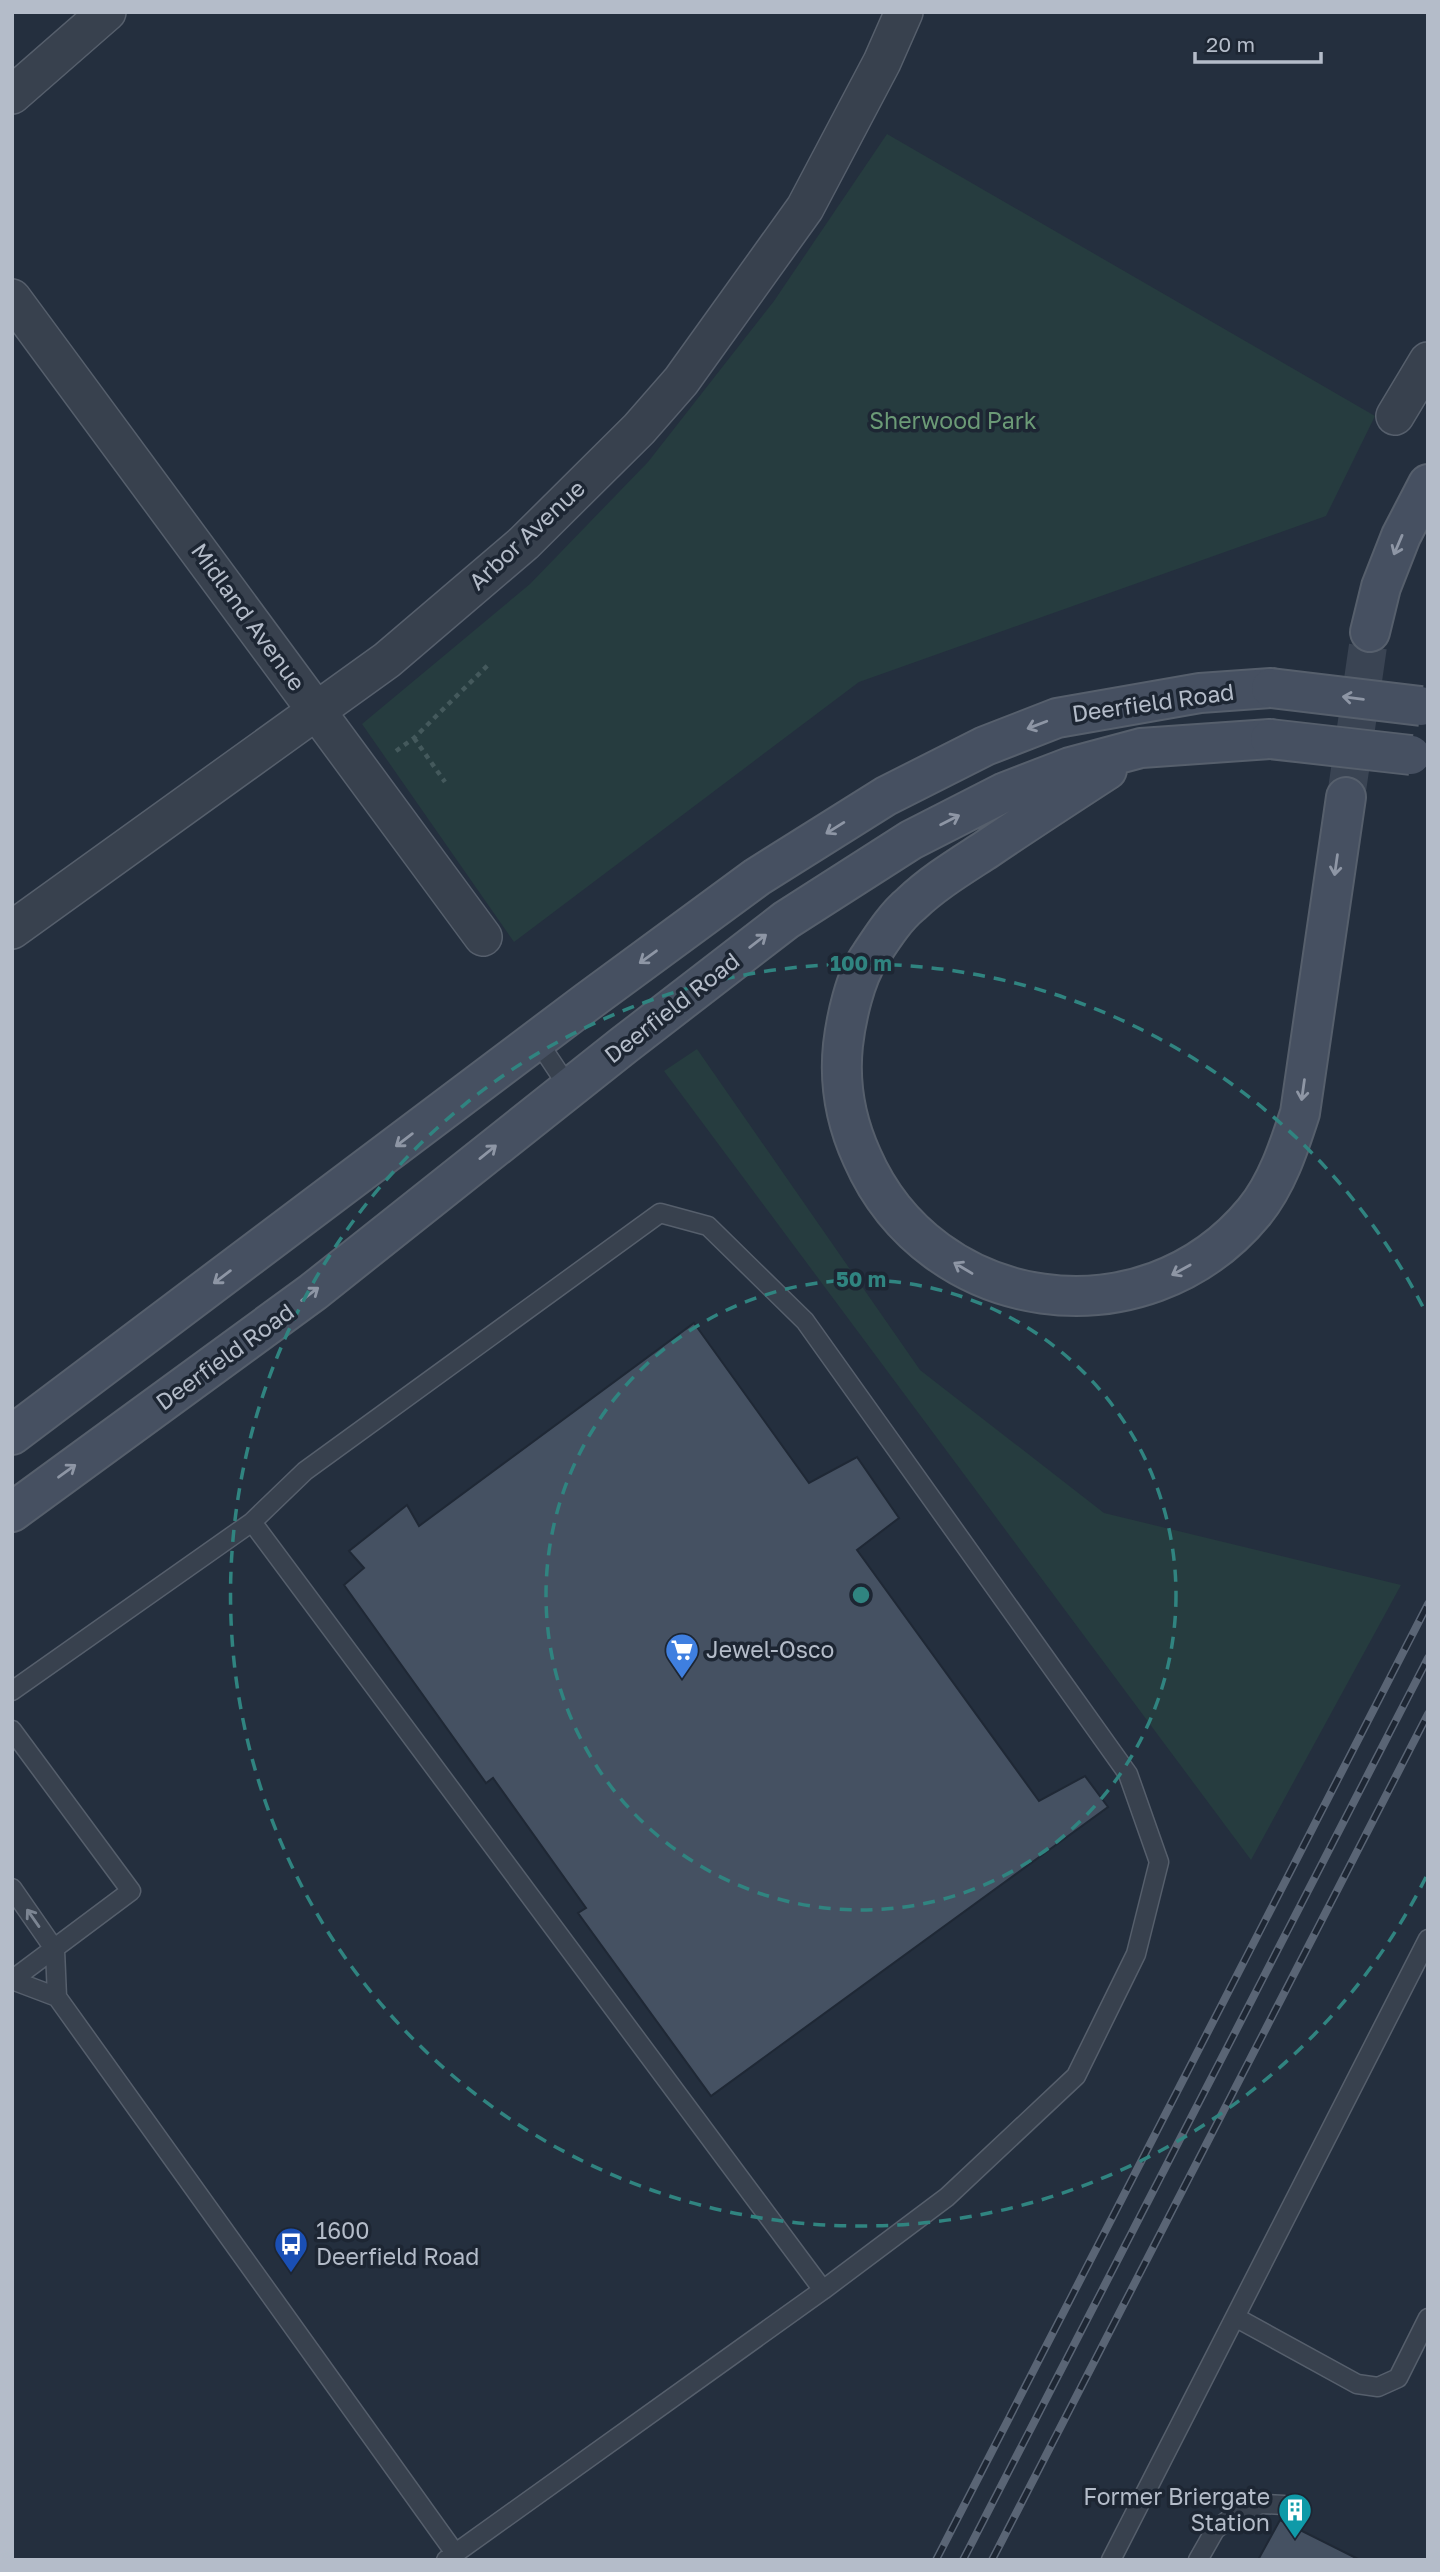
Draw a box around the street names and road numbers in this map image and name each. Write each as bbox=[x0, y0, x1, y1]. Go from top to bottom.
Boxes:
street label: Arbor Avenue bbox=[463, 473, 590, 595]
street label: Midland Avenue bbox=[186, 537, 312, 696]
street label: Deerfield Road bbox=[1070, 677, 1236, 727]
street label: Deerfield Road bbox=[598, 946, 744, 1069]
street label: Deerfield Road bbox=[150, 1297, 299, 1416]

